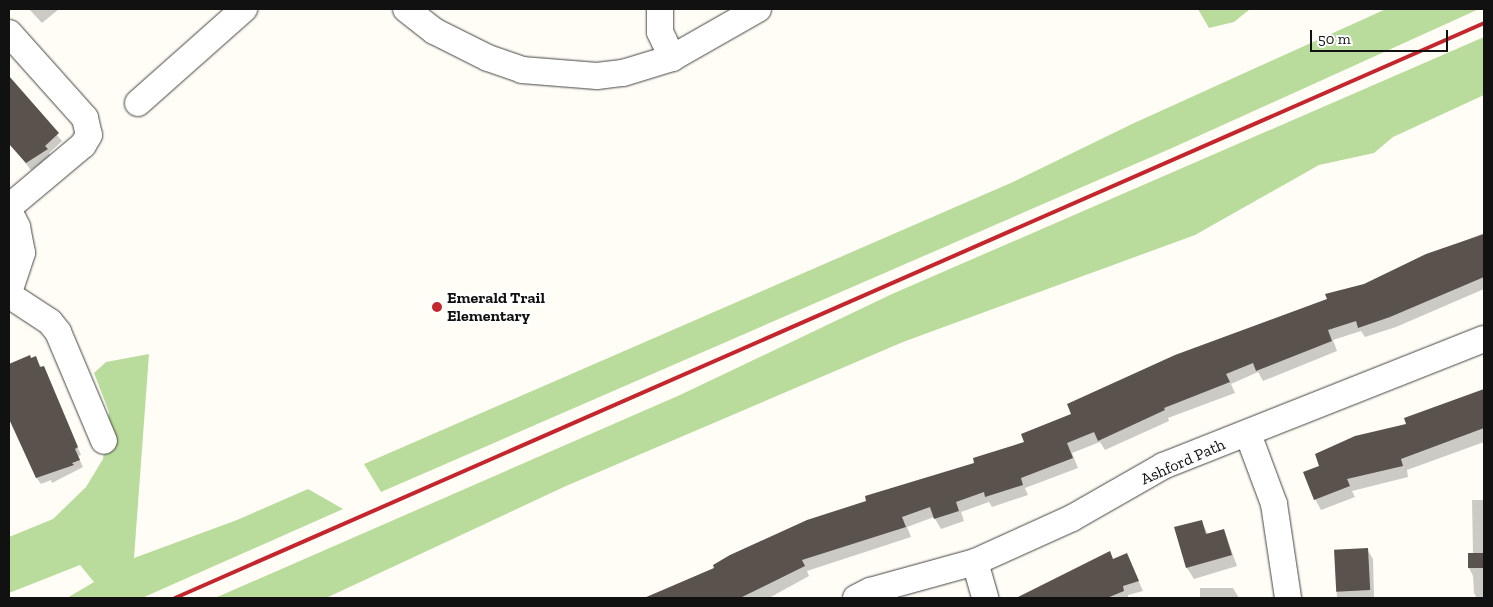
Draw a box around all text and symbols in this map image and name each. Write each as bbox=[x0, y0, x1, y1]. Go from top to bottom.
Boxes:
scale bar bbox=[1313, 20, 1450, 52]
text: 50 m bbox=[1318, 30, 1351, 48]
place label: Emerald Trail Elementary bbox=[447, 288, 545, 326]
marker: Emerald Trail Elementary bbox=[431, 301, 443, 313]
street label: Ashford Path bbox=[1138, 435, 1228, 489]

